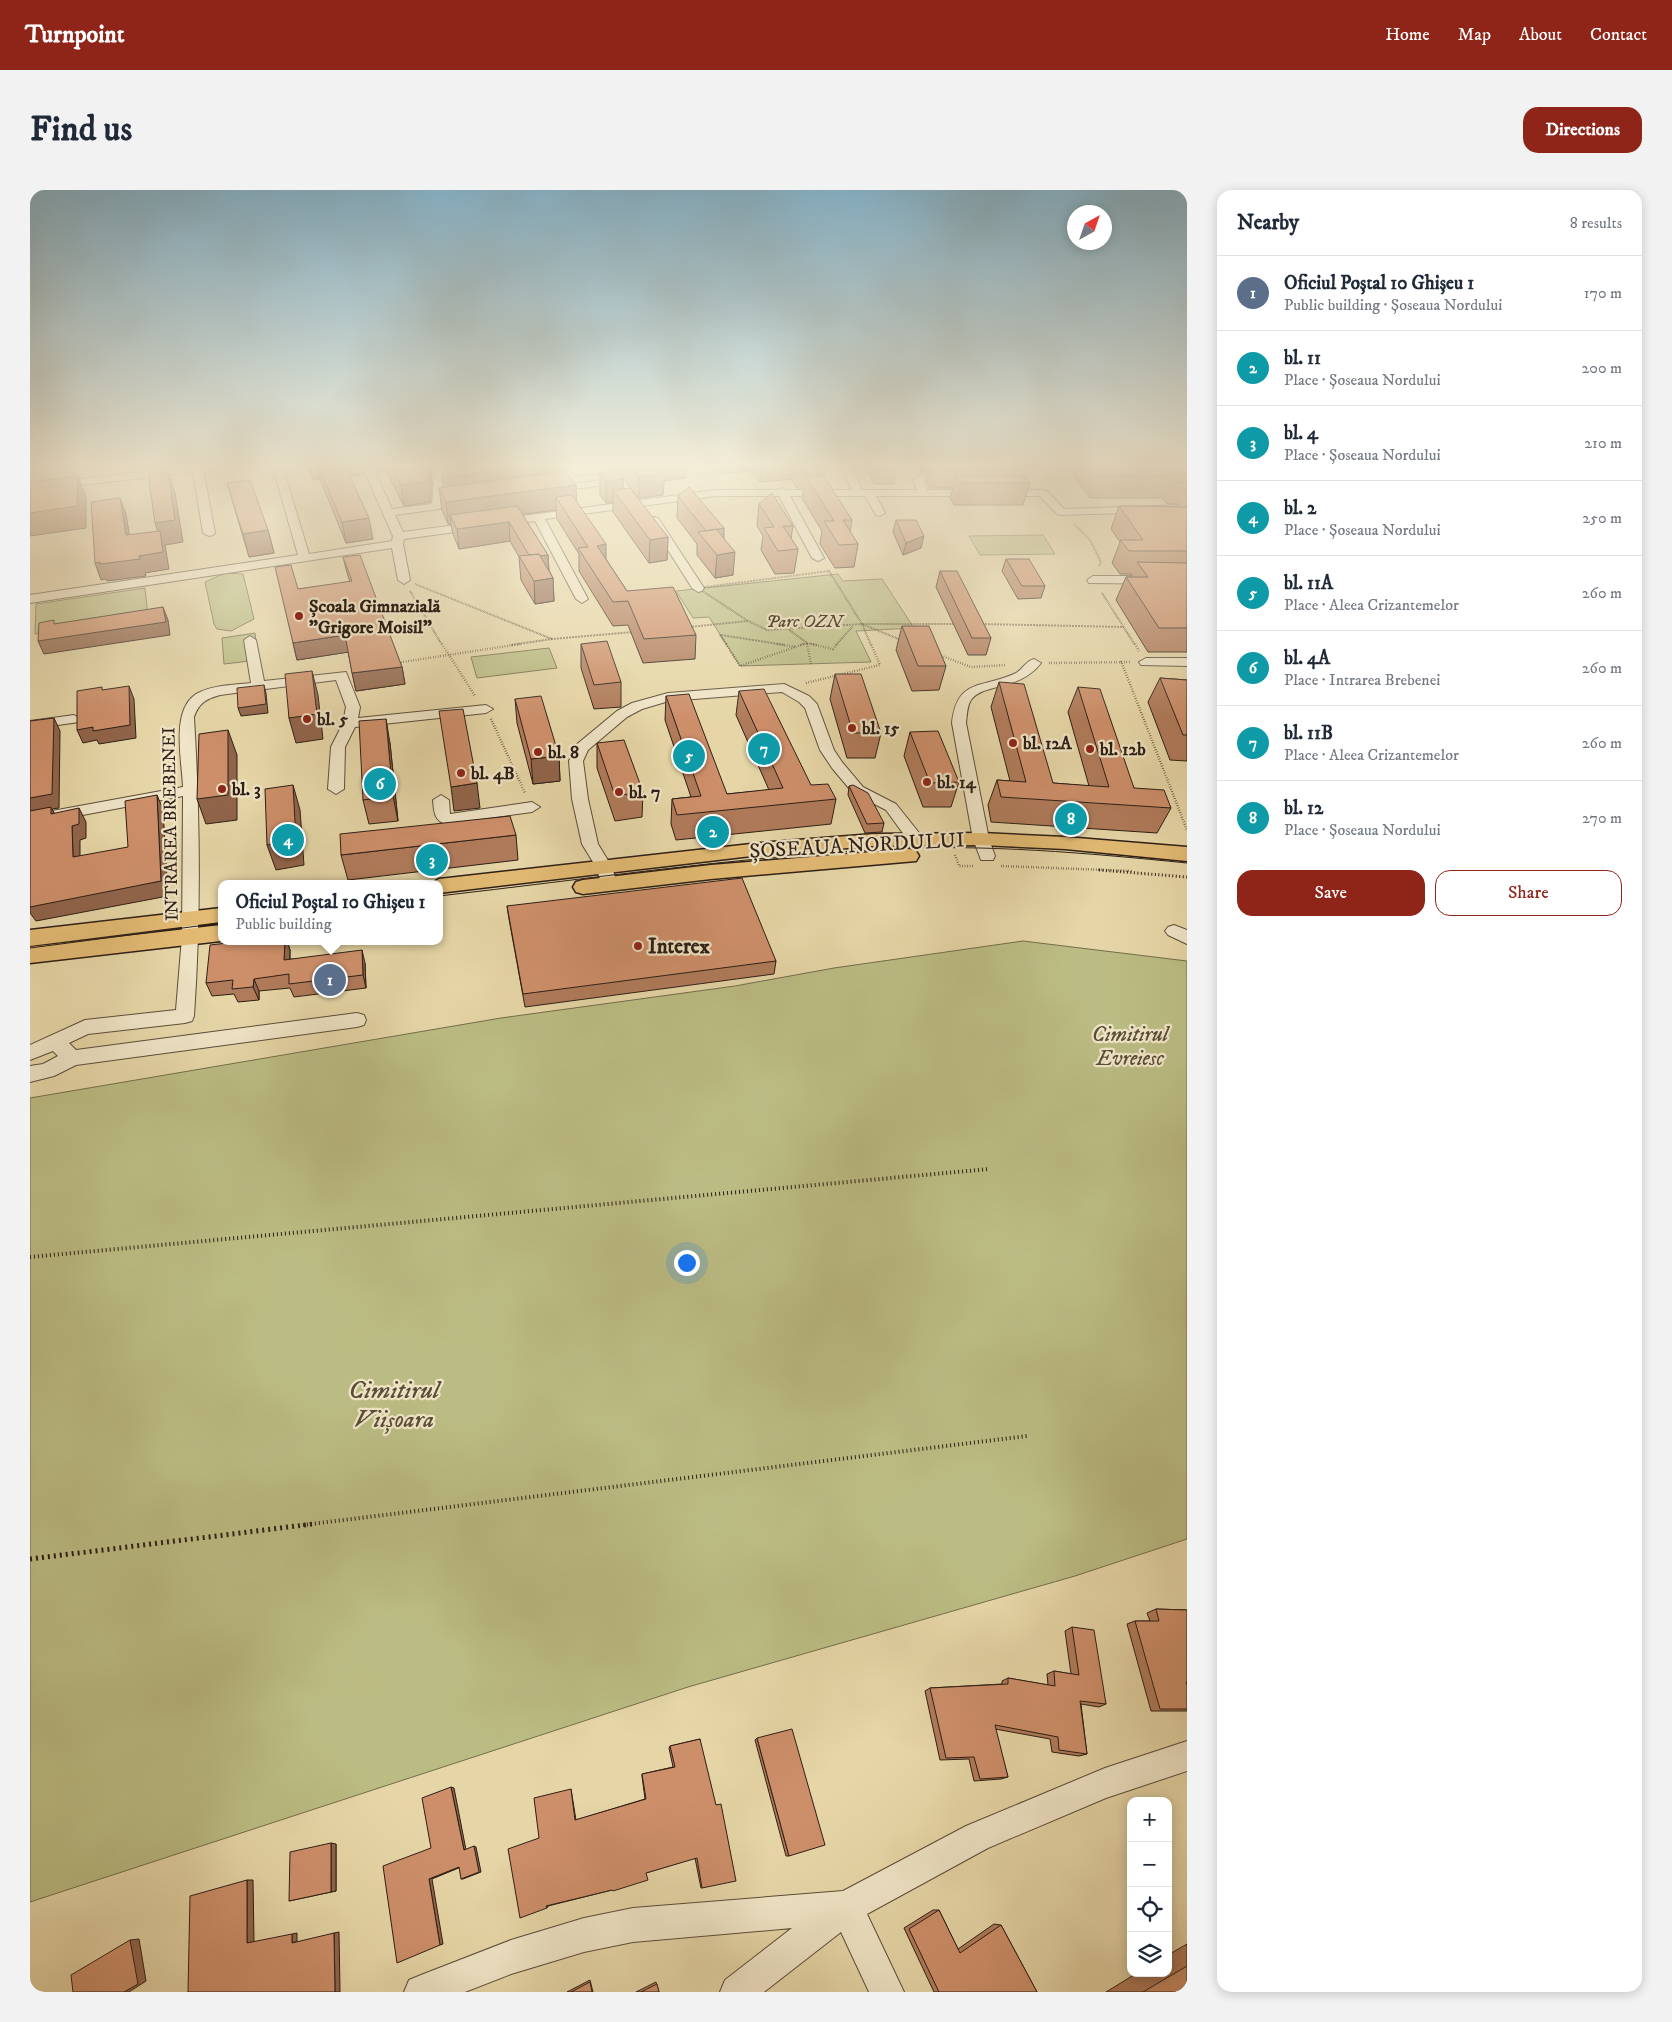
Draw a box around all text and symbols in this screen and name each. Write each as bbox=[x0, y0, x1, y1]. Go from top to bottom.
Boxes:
text: Turnpoint bbox=[25, 20, 124, 50]
text: Home bbox=[1385, 24, 1430, 46]
text: Map bbox=[1458, 24, 1491, 46]
text: About bbox=[1519, 24, 1562, 46]
text: Contact bbox=[1590, 24, 1647, 46]
button: Directions bbox=[1523, 107, 1642, 153]
text: Find us bbox=[30, 108, 132, 152]
north arrow bbox=[1067, 205, 1112, 250]
text: Nearby bbox=[1237, 210, 1299, 236]
text: 8 results bbox=[1570, 213, 1622, 233]
text: Oficiul Poștal 10 Ghișeu 1 bbox=[1284, 272, 1474, 295]
text: 1 bbox=[1250, 283, 1256, 303]
text: 170 m bbox=[1584, 283, 1622, 303]
text: Public building · Șoseaua Nordului bbox=[1284, 295, 1502, 315]
text: bl. 11 bbox=[1284, 347, 1321, 370]
text: 2 bbox=[1249, 358, 1257, 378]
text: 200 m bbox=[1581, 358, 1622, 378]
text: Place · Șoseaua Nordului bbox=[1284, 370, 1441, 390]
text: bl. 4 bbox=[1284, 422, 1318, 445]
text: 3 bbox=[1250, 433, 1256, 453]
text: 210 m bbox=[1584, 433, 1622, 453]
text: Place · Șoseaua Nordului bbox=[1284, 445, 1441, 465]
text: bl. 2 bbox=[1284, 497, 1316, 520]
text: 4 bbox=[1248, 508, 1258, 528]
text: 250 m bbox=[1582, 508, 1622, 528]
text: Place · Șoseaua Nordului bbox=[1284, 520, 1441, 540]
text: bl. 11A bbox=[1284, 572, 1333, 595]
text: 5 bbox=[1249, 583, 1257, 603]
text: 260 m bbox=[1582, 583, 1622, 603]
text: Place · Aleea Crizantemelor bbox=[1284, 595, 1459, 615]
place label: Școala Gimnazială "Grigore Moisil" bbox=[309, 596, 441, 639]
marker: Școala Gimnazială "Grigore Moisil" bbox=[293, 610, 305, 622]
park label: Parc OZN bbox=[766, 611, 845, 633]
text: bl. 4A bbox=[1284, 647, 1330, 670]
text: 6 bbox=[1249, 658, 1257, 678]
text: 260 m bbox=[1582, 658, 1622, 678]
text: Place · Intrarea Brebenei bbox=[1284, 670, 1440, 690]
place label: bl. 5 bbox=[316, 709, 348, 731]
marker: bl. 5 bbox=[301, 713, 313, 725]
place label: bl. 15 bbox=[861, 718, 899, 740]
marker: bl. 15 bbox=[846, 722, 858, 734]
text: bl. 11B bbox=[1284, 722, 1333, 745]
street label: INTRAREA BREBENEI bbox=[158, 727, 184, 921]
pin: 7 bbox=[748, 730, 780, 768]
place label: bl. 12A bbox=[1022, 733, 1072, 755]
text: 7 bbox=[1249, 733, 1257, 753]
text: 260 m bbox=[1582, 733, 1622, 753]
pin: 5 bbox=[673, 737, 705, 775]
marker: bl. 12A bbox=[1007, 737, 1019, 749]
place label: bl. 12b bbox=[1099, 739, 1146, 761]
place label: bl. 8 bbox=[547, 742, 579, 764]
marker: bl. 12b bbox=[1084, 743, 1096, 755]
text: Place · Aleea Crizantemelor bbox=[1284, 745, 1459, 765]
marker: bl. 8 bbox=[532, 746, 544, 758]
place label: bl. 4B bbox=[470, 763, 515, 785]
pin: 6 bbox=[364, 765, 396, 803]
marker: bl. 4B bbox=[455, 767, 467, 779]
place label: bl. 14 bbox=[936, 772, 976, 794]
marker: bl. 14 bbox=[921, 776, 933, 788]
place label: bl. 3 bbox=[231, 779, 261, 801]
place label: bl. 7 bbox=[628, 782, 660, 804]
marker: bl. 3 bbox=[216, 783, 228, 795]
marker: bl. 7 bbox=[613, 786, 625, 798]
text: bl. 12 bbox=[1284, 797, 1323, 820]
pin: 8 bbox=[1055, 800, 1087, 838]
text: 8 bbox=[1249, 808, 1257, 828]
text: 270 m bbox=[1582, 808, 1622, 828]
pin: 2 bbox=[697, 813, 729, 851]
text: Place · Șoseaua Nordului bbox=[1284, 820, 1441, 840]
pin: 4 bbox=[272, 821, 304, 859]
street label: ȘOSEAUA NORDULUI bbox=[749, 827, 965, 865]
pin: 3 bbox=[416, 841, 448, 879]
button: Save bbox=[1237, 870, 1425, 916]
button: Share bbox=[1435, 870, 1622, 916]
popup bbox=[218, 880, 443, 945]
text: Oficiul Poștal 10 Ghișeu 1 bbox=[235, 891, 426, 914]
text: Public building bbox=[235, 914, 332, 934]
place label: Interex bbox=[648, 934, 710, 960]
marker: Interex bbox=[632, 940, 644, 952]
pin: 1 bbox=[314, 961, 346, 999]
park label: Cimitirul Evreiesc bbox=[1092, 1022, 1171, 1072]
your location bbox=[674, 1250, 700, 1276]
park label: Cimitirul Viișoara bbox=[348, 1375, 442, 1435]
map controls bbox=[1127, 1797, 1172, 1977]
button: + bbox=[1127, 1797, 1172, 1842]
button: − bbox=[1127, 1842, 1172, 1887]
button: locate bbox=[1127, 1887, 1172, 1932]
button: layers bbox=[1127, 1932, 1172, 1977]

